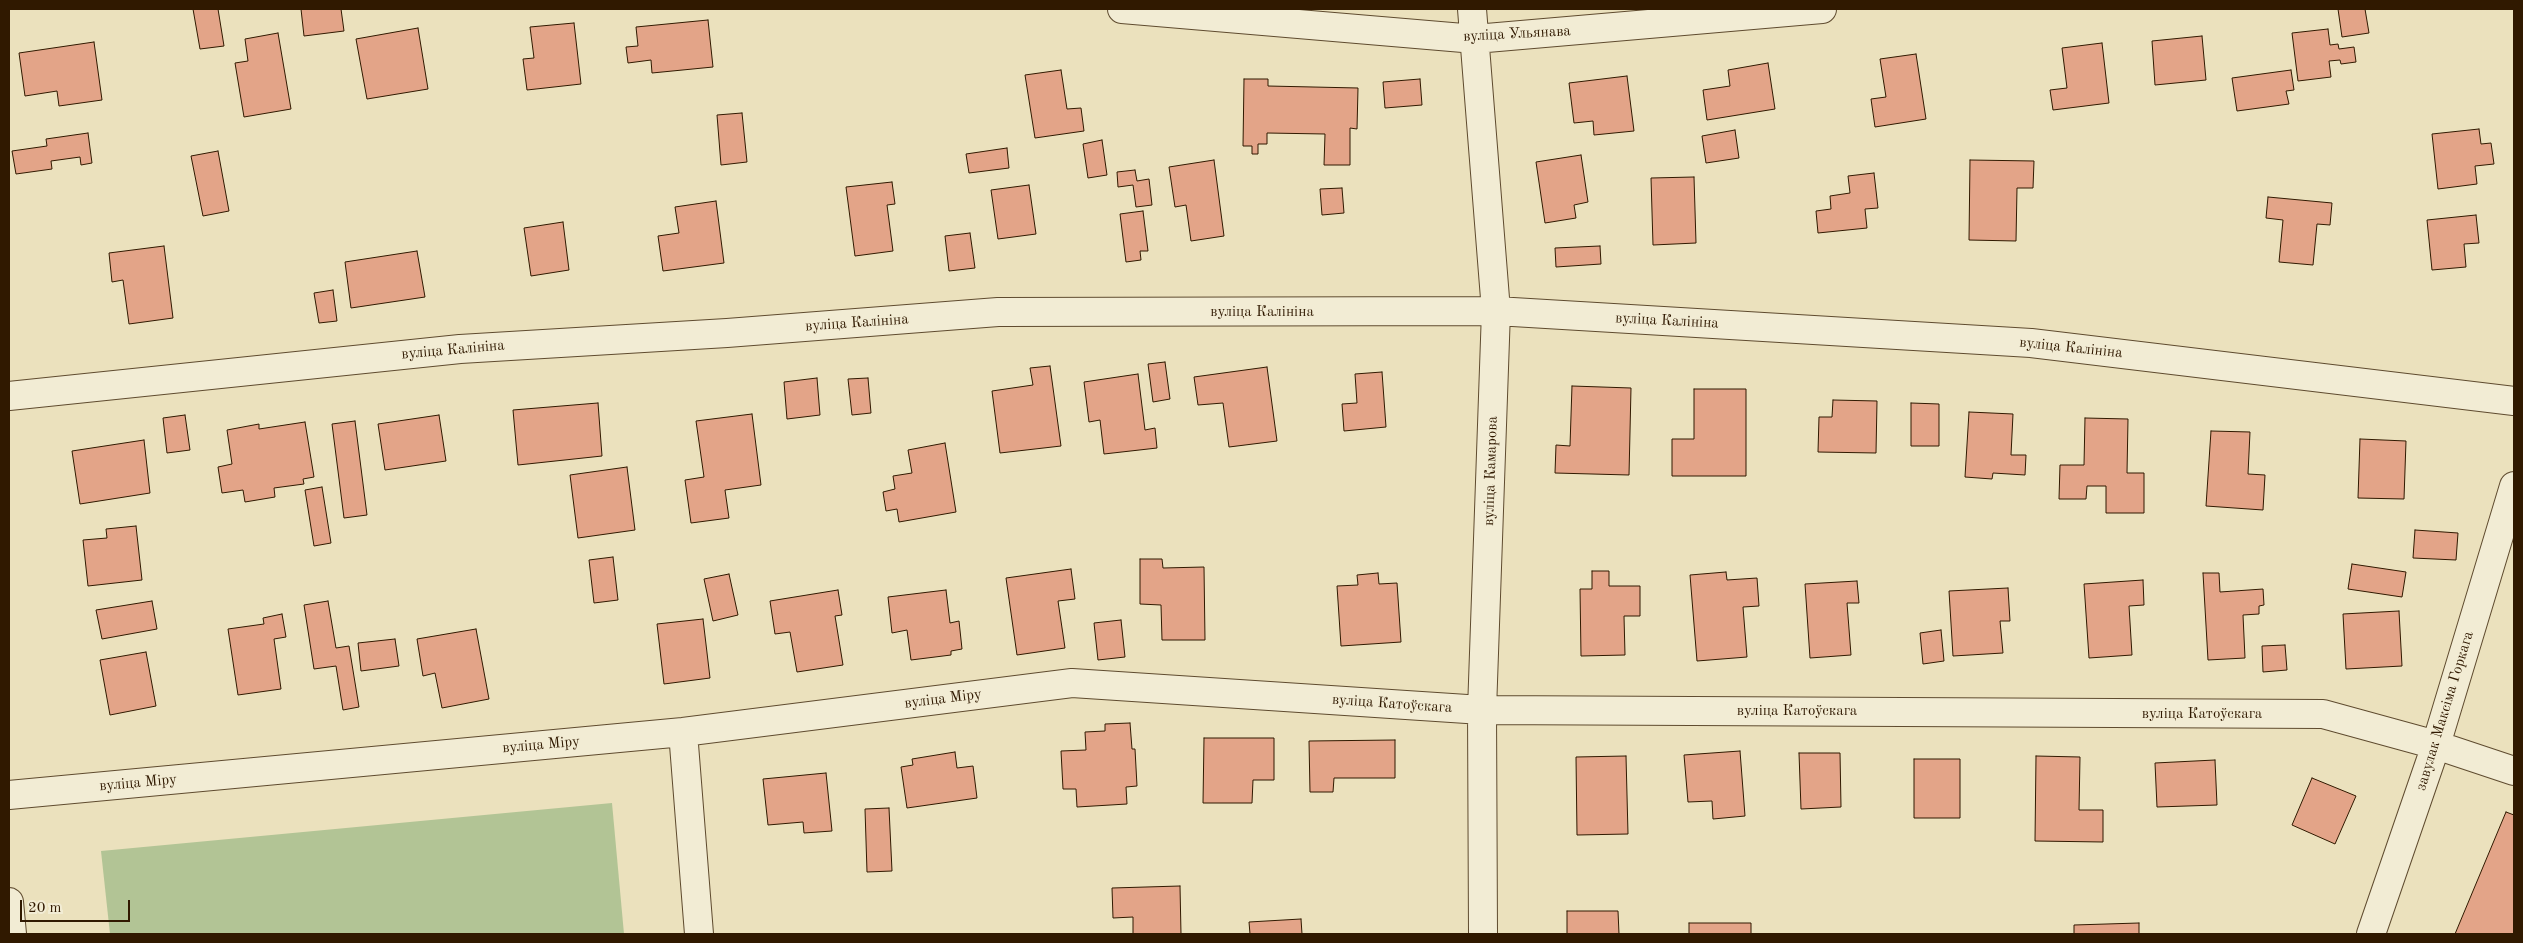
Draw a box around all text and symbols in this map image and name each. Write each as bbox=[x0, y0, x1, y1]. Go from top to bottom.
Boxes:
street label: вуліца Ульянава bbox=[1463, 22, 1571, 46]
street label: вуліца Калініна bbox=[1210, 303, 1314, 321]
street label: вуліца Калініна bbox=[1615, 309, 1719, 333]
street label: вуліца Калініна bbox=[805, 310, 909, 336]
street label: вуліца Калініна bbox=[2019, 334, 2123, 362]
street label: вуліца Калініна bbox=[401, 337, 505, 363]
street label: вуліца Камарова bbox=[1480, 416, 1502, 526]
street label: завулак Максіма Горкага bbox=[2412, 629, 2478, 793]
street label: вуліца Міру bbox=[903, 685, 983, 713]
street label: вуліца Катоўскага bbox=[1331, 691, 1453, 717]
street label: вуліца Катоўскага bbox=[1737, 702, 1857, 720]
street label: вуліца Катоўскага bbox=[2142, 705, 2262, 723]
street label: вуліца Міру bbox=[501, 733, 581, 757]
street label: вуліца Міру bbox=[98, 771, 178, 795]
scale bar bbox=[22, 890, 132, 922]
text: 20 m bbox=[28, 901, 62, 916]

